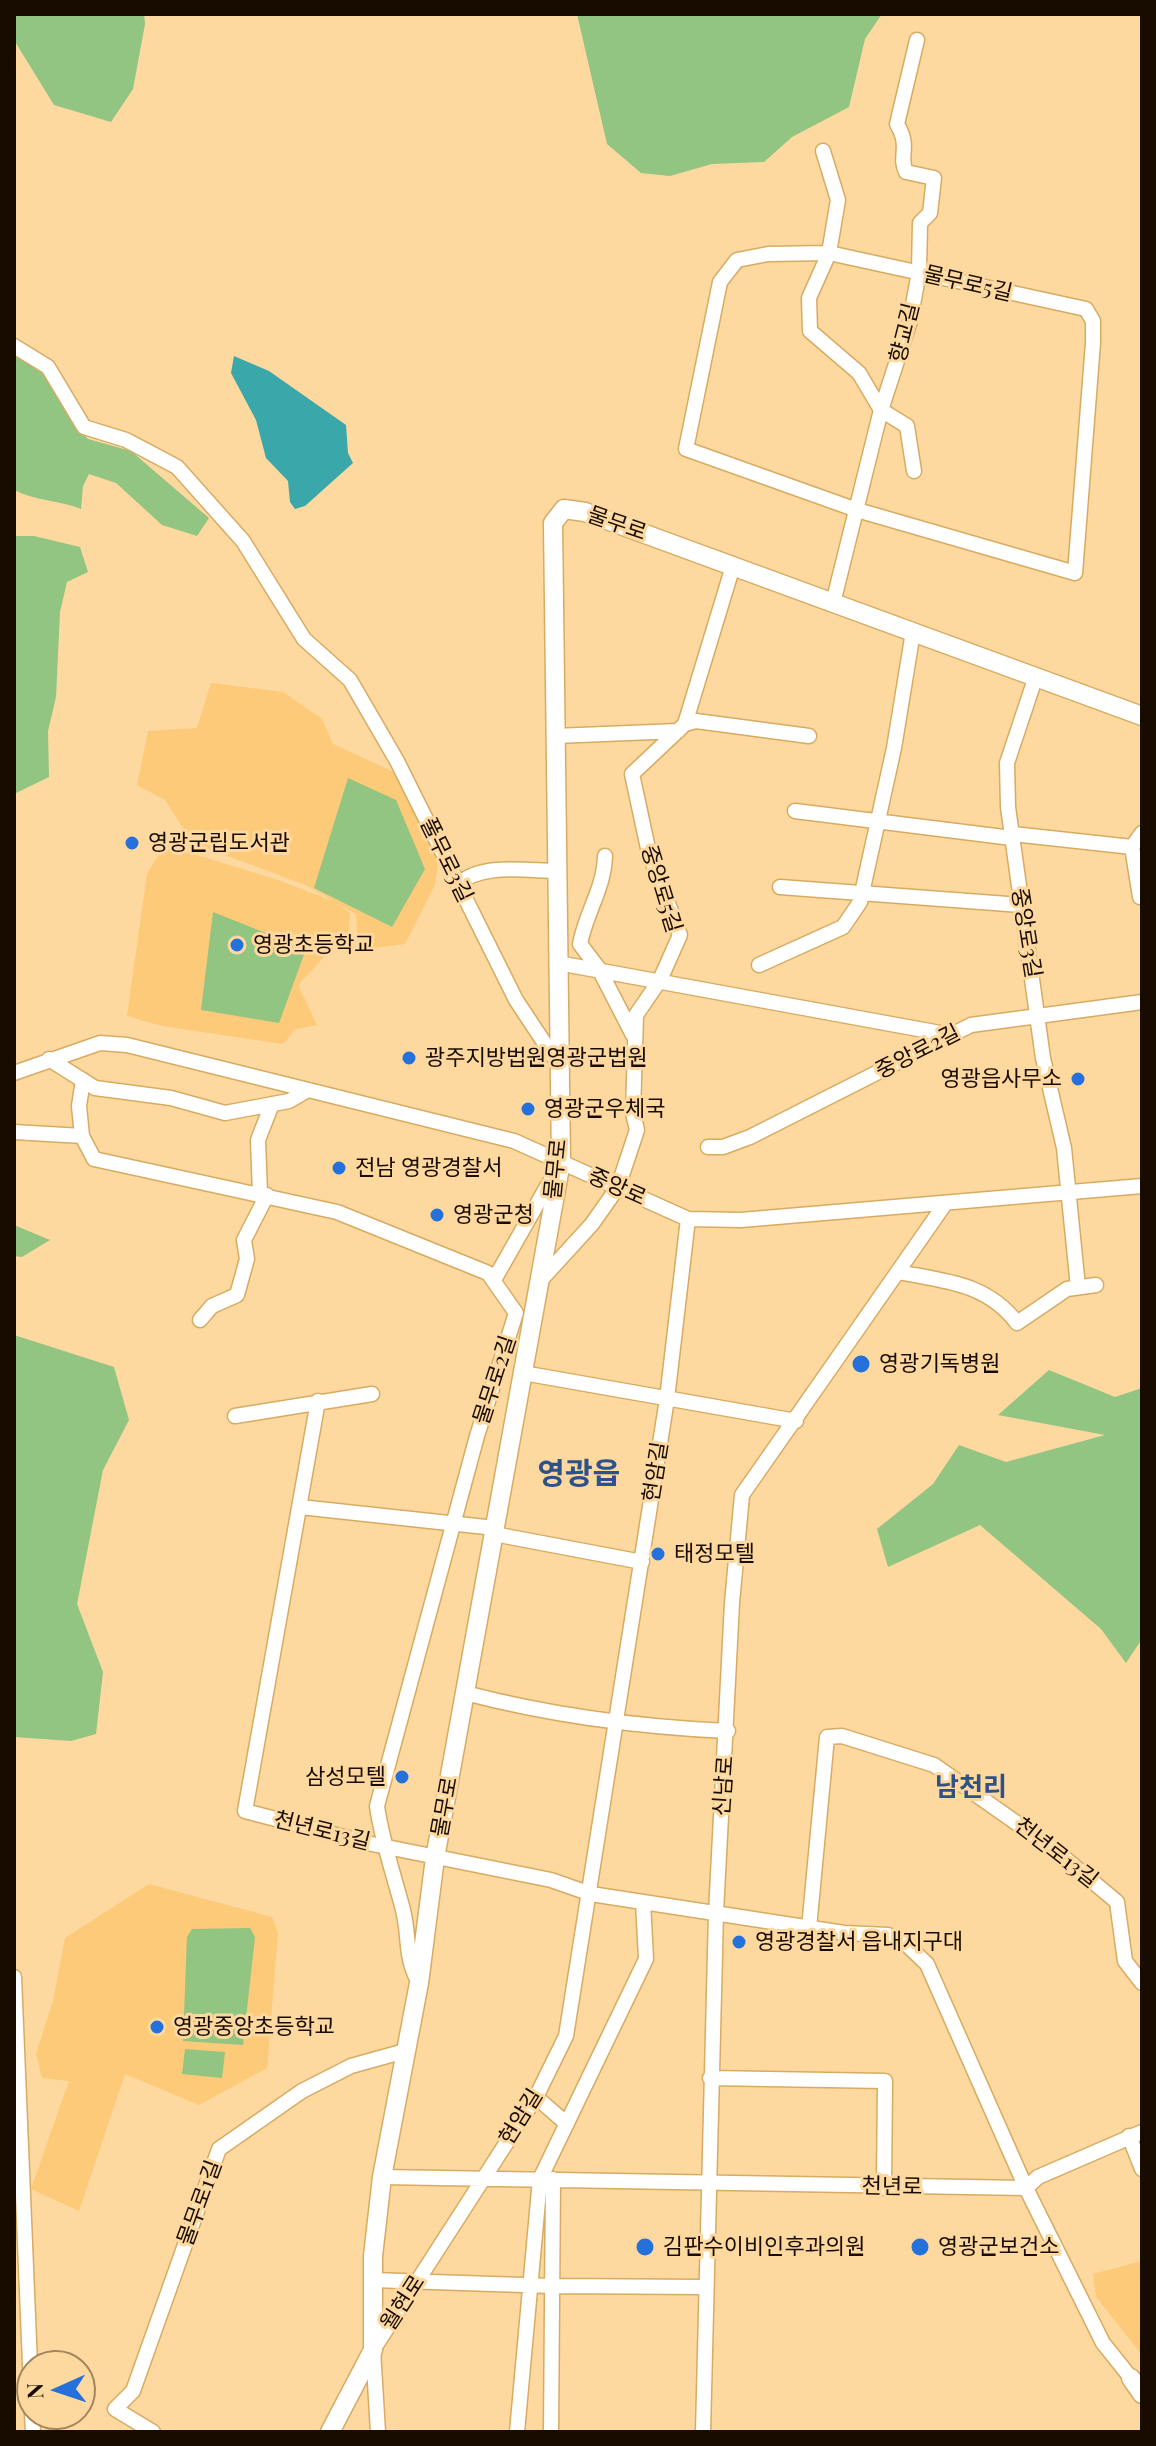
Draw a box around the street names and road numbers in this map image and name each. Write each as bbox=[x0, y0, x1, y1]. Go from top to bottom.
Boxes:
street label: 물무로5길 bbox=[921, 261, 1015, 307]
street label: 향교길 bbox=[885, 300, 925, 366]
street label: 물무로 bbox=[584, 502, 650, 546]
street label: 풀무로3길 bbox=[414, 813, 478, 907]
street label: 중앙로5길 bbox=[635, 842, 687, 936]
street label: 중앙로3길 bbox=[1006, 886, 1046, 980]
street label: 중앙로2길 bbox=[871, 1019, 965, 1085]
street label: 물무로 bbox=[540, 1137, 572, 1201]
street label: 중앙로 bbox=[584, 1163, 650, 1211]
street label: 물무로2길 bbox=[468, 1332, 522, 1428]
street label: 현암길 bbox=[638, 1440, 674, 1504]
street label: 신남로 bbox=[709, 1755, 739, 1817]
street label: 물무로 bbox=[427, 1775, 463, 1839]
street label: 천년로13길 bbox=[271, 1806, 373, 1856]
street label: 천년로13길 bbox=[1009, 1812, 1103, 1894]
street label: 현암길 bbox=[494, 2084, 548, 2150]
street label: 물무로1길 bbox=[172, 2157, 228, 2249]
street label: 천년로 bbox=[861, 2173, 923, 2201]
street label: 월현로 bbox=[375, 2270, 431, 2336]

